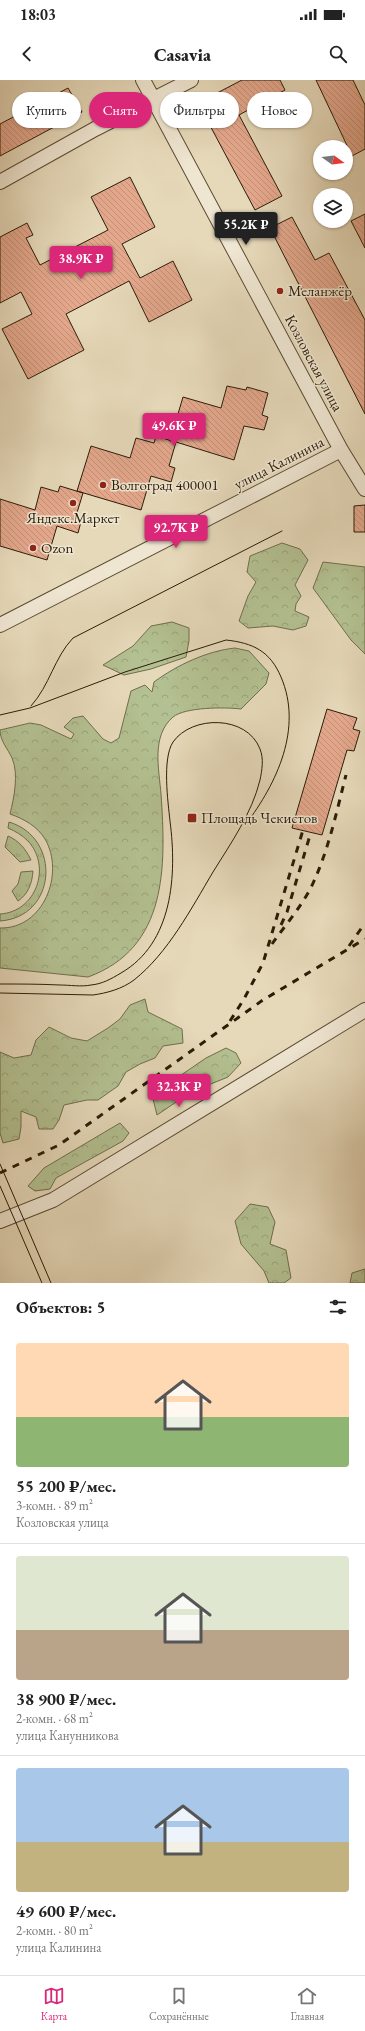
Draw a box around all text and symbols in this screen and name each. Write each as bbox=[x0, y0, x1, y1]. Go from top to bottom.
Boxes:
text: 18:03 bbox=[20, 5, 56, 24]
icon: back bbox=[16, 43, 38, 65]
text: Casavia bbox=[154, 43, 211, 66]
icon: search bbox=[327, 43, 349, 65]
chip: Купить bbox=[12, 92, 81, 128]
chip: Снять bbox=[89, 92, 152, 128]
chip: Фильтры bbox=[160, 92, 239, 128]
chip: Новое bbox=[247, 92, 312, 128]
north arrow bbox=[313, 140, 353, 180]
map controls bbox=[313, 140, 353, 228]
button: layers bbox=[313, 188, 353, 228]
pin: 55.2K ₽ bbox=[209, 212, 283, 246]
text: 55.2K ₽ bbox=[224, 216, 268, 233]
pin: 38.9K ₽ bbox=[44, 246, 118, 280]
text: 38.9K ₽ bbox=[59, 250, 103, 267]
place label: Меланжёр bbox=[288, 281, 352, 300]
marker: Меланжёр bbox=[275, 286, 285, 296]
street label: Козловская улица bbox=[281, 311, 348, 414]
pin: 49.6K ₽ bbox=[137, 413, 211, 447]
text: 49.6K ₽ bbox=[152, 417, 196, 434]
street label: улица Калинина bbox=[231, 432, 327, 493]
place label: Волгоград 400001 bbox=[111, 475, 219, 494]
marker: Волгоград 400001 bbox=[98, 480, 108, 490]
marker: Яндекс.Маркет bbox=[68, 498, 78, 508]
place label: Яндекс.Маркет bbox=[26, 508, 119, 527]
pin: 92.7K ₽ bbox=[139, 515, 213, 549]
text: 92.7K ₽ bbox=[154, 519, 198, 536]
place label: Ozon bbox=[41, 538, 74, 557]
marker: Ozon bbox=[28, 543, 38, 553]
place label: Площадь Чекистов bbox=[201, 808, 317, 827]
marker: Площадь Чекистов bbox=[186, 812, 198, 824]
pin: 32.3K ₽ bbox=[142, 1074, 216, 1108]
text: 32.3K ₽ bbox=[157, 1078, 201, 1095]
text: Объектов: 5 bbox=[16, 1296, 106, 1318]
icon: filters bbox=[327, 1296, 349, 1318]
icon: home bbox=[147, 1369, 219, 1441]
text: 55 200 ₽/мес. bbox=[16, 1475, 116, 1497]
text: 3-комн. · 89 m² bbox=[16, 1497, 93, 1514]
text: Козловская улица bbox=[16, 1514, 109, 1531]
icon: home bbox=[147, 1582, 219, 1654]
text: 38 900 ₽/мес. bbox=[16, 1688, 116, 1710]
text: 2-комн. · 68 m² bbox=[16, 1710, 93, 1727]
text: улица Канунникова bbox=[16, 1727, 119, 1744]
icon: home bbox=[147, 1794, 219, 1866]
text: 49 600 ₽/мес. bbox=[16, 1900, 116, 1922]
text: 2-комн. · 80 m² bbox=[16, 1922, 93, 1939]
text: улица Калинина bbox=[16, 1939, 101, 1956]
tab: Карта bbox=[41, 1985, 67, 2023]
tab: Сохранённые bbox=[149, 1985, 209, 2023]
tab: Главная bbox=[291, 1985, 324, 2023]

